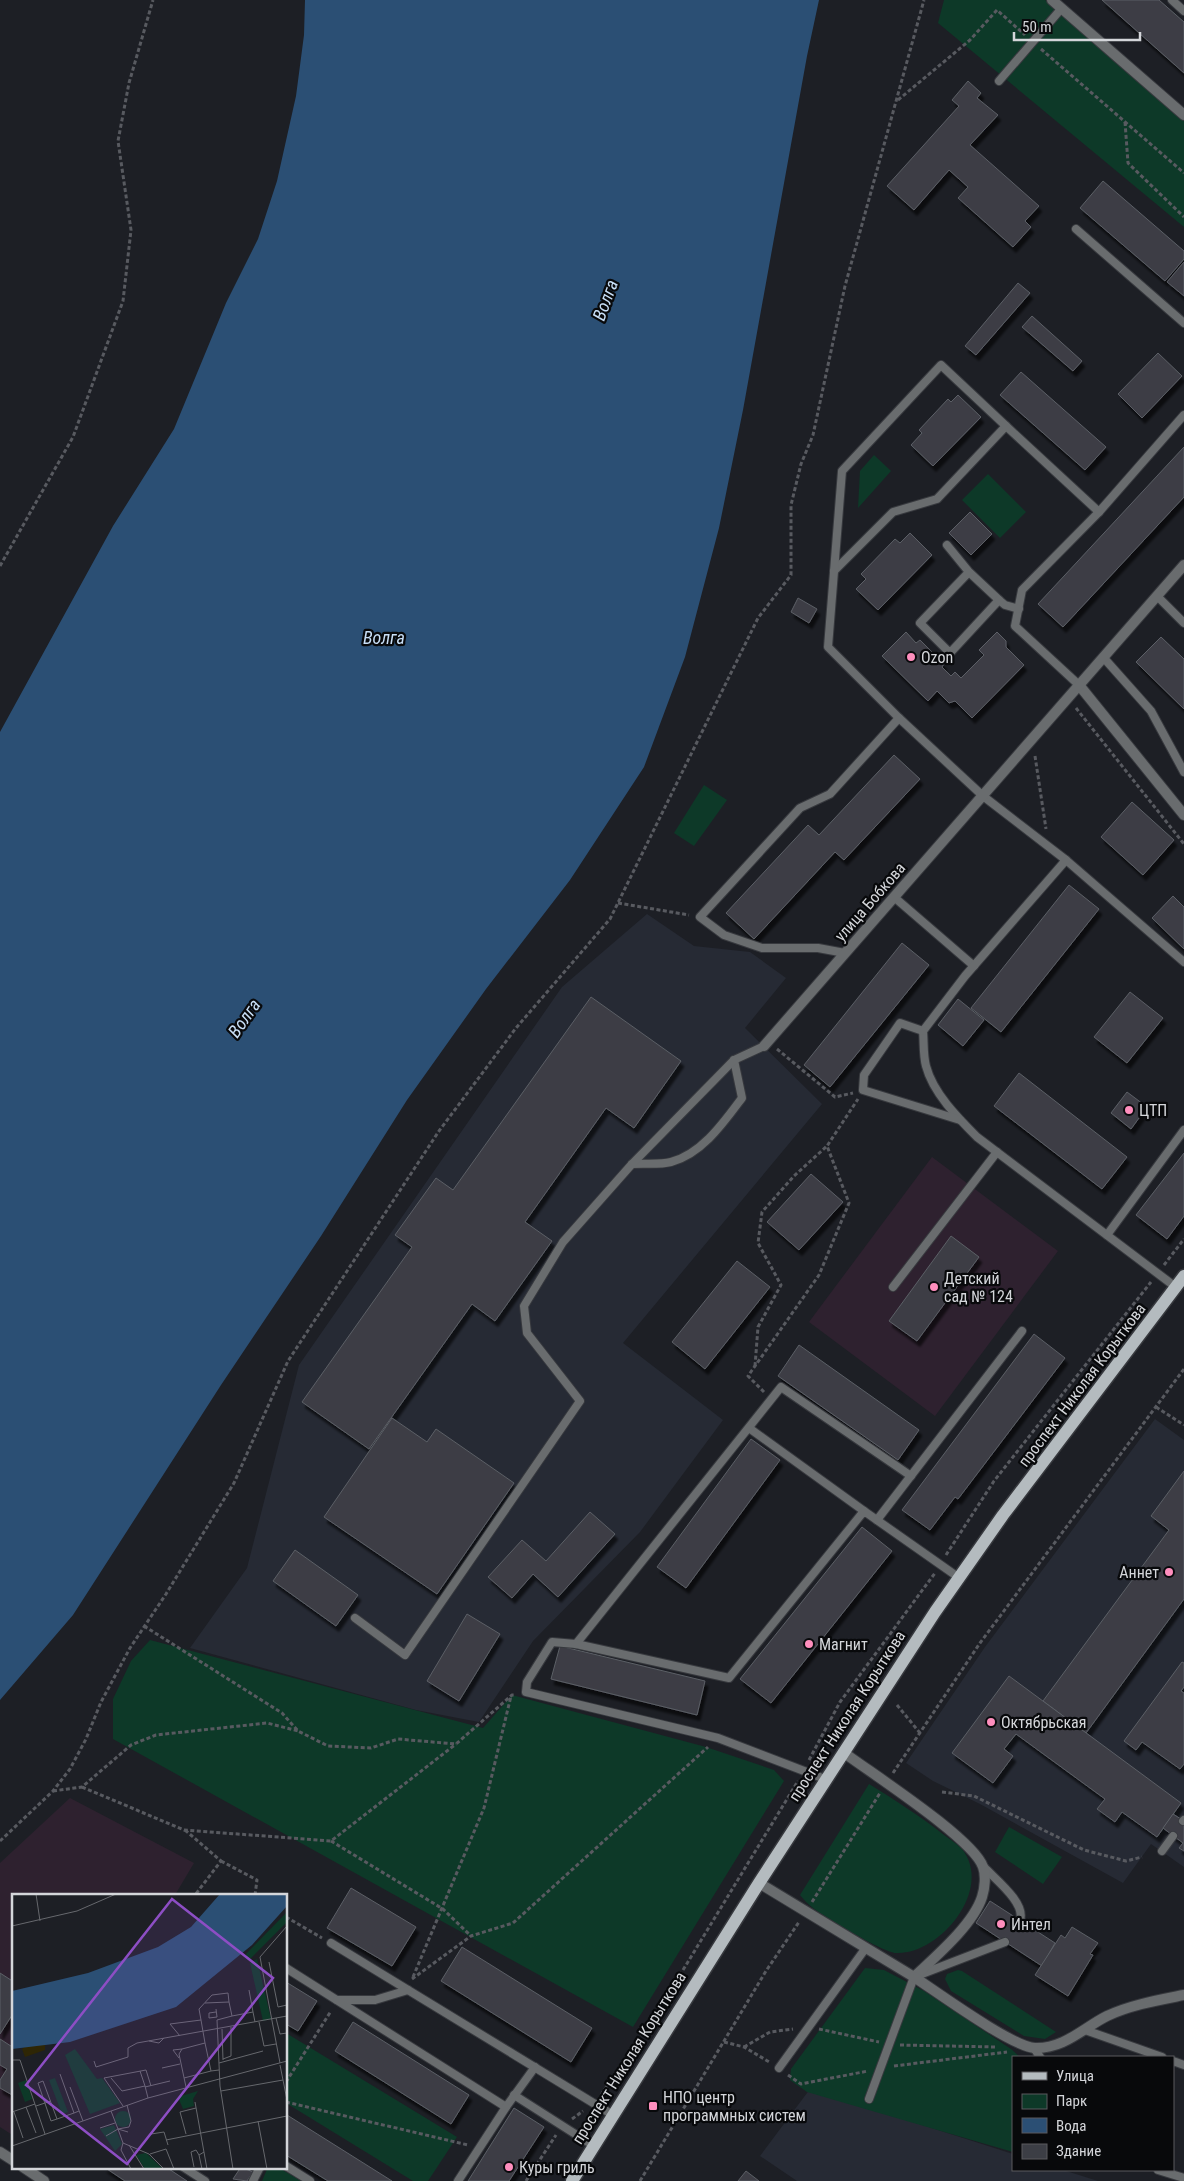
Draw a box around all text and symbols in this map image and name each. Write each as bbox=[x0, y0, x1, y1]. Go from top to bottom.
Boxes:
scale bar bbox=[1014, 10, 1140, 42]
text: 50 m bbox=[1022, 18, 1052, 36]
water label: Волга bbox=[588, 277, 622, 323]
water label: Волга bbox=[363, 627, 405, 648]
place label: Ozon bbox=[921, 648, 953, 667]
marker: Ozon bbox=[905, 651, 917, 663]
street label: улица Бобкова bbox=[831, 859, 909, 945]
water label: Волга bbox=[223, 995, 265, 1041]
place label: ЦТП bbox=[1139, 1101, 1167, 1120]
marker: ЦТП bbox=[1123, 1104, 1135, 1116]
place label: Детский сад № 124 bbox=[944, 1269, 1013, 1306]
marker: Детский сад № 124 bbox=[928, 1281, 940, 1293]
street label: проспект Николая Корыткова bbox=[1014, 1300, 1150, 1470]
place label: Аннет bbox=[1119, 1563, 1159, 1582]
marker: Аннет bbox=[1163, 1566, 1175, 1578]
street label: проспект Николая Корыткова bbox=[785, 1627, 909, 1805]
place label: Магнит bbox=[819, 1635, 868, 1654]
marker: Магнит bbox=[803, 1638, 815, 1650]
place label: Октябрьская bbox=[1001, 1713, 1086, 1732]
marker: Октябрьская bbox=[985, 1716, 997, 1728]
inset map bbox=[12, 1894, 288, 2168]
place label: Интел bbox=[1011, 1915, 1051, 1934]
marker: Интел bbox=[995, 1918, 1007, 1930]
street label: проспект Николая Корыткова bbox=[568, 1968, 690, 2148]
legend bbox=[1012, 2056, 1174, 2171]
text: Улица bbox=[1056, 2067, 1094, 2085]
place label: НПО центр программных систем bbox=[663, 2088, 806, 2125]
text: Парк bbox=[1056, 2092, 1087, 2110]
marker: НПО центр программных систем bbox=[647, 2100, 659, 2112]
text: Вода bbox=[1056, 2117, 1086, 2135]
text: Здание bbox=[1056, 2142, 1101, 2160]
place label: Куры гриль bbox=[519, 2158, 595, 2177]
marker: Куры гриль bbox=[503, 2161, 515, 2173]

